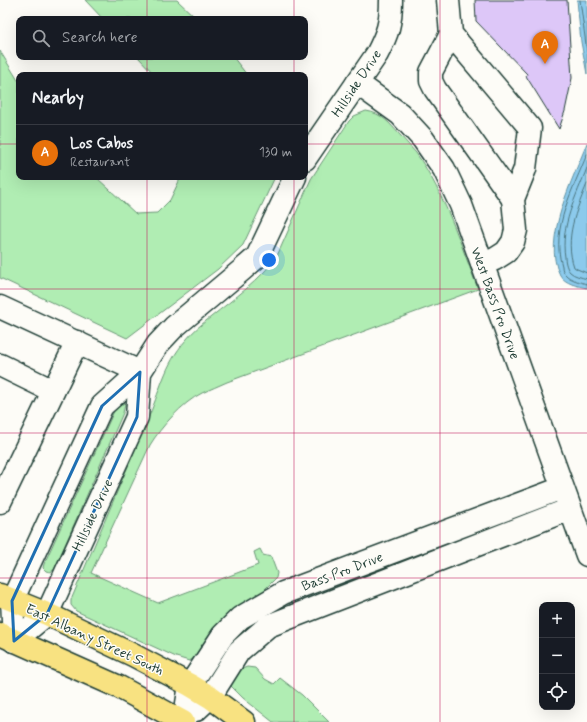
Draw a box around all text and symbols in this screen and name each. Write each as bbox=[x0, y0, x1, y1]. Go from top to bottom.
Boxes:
search box bbox=[16, 16, 308, 60]
icon: search bbox=[30, 27, 52, 49]
text: Search here bbox=[62, 28, 138, 48]
pin: A bbox=[532, 31, 558, 64]
street label: Hillside Drive bbox=[328, 46, 386, 121]
text: Nearby bbox=[32, 87, 84, 109]
text: Los Cabos bbox=[70, 134, 133, 154]
text: A bbox=[41, 144, 49, 161]
text: 130 m bbox=[259, 144, 292, 161]
text: Restaurant bbox=[70, 154, 130, 171]
street label: West Bass Pro Drive bbox=[466, 245, 524, 362]
your location bbox=[259, 250, 279, 270]
street label: Hillside Drive bbox=[68, 476, 117, 554]
street label: Bass Pro Drive bbox=[299, 548, 386, 596]
street label: East Albany Street South bbox=[23, 600, 167, 680]
map controls bbox=[539, 602, 575, 710]
button: + bbox=[539, 602, 575, 638]
button: − bbox=[539, 638, 575, 674]
button: locate bbox=[539, 674, 575, 710]

